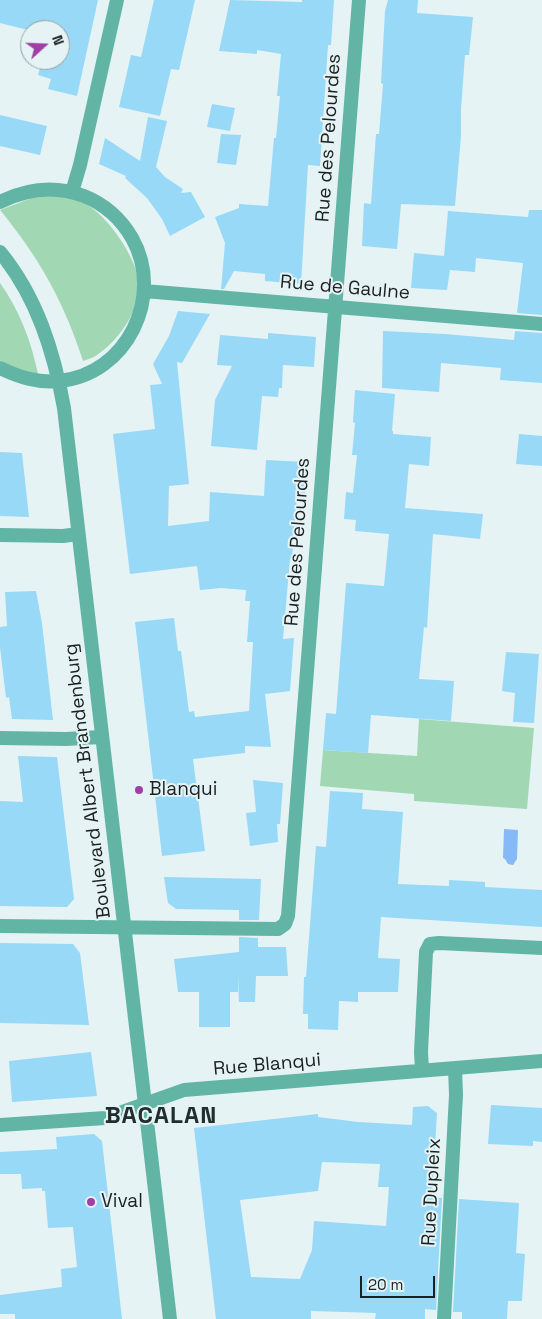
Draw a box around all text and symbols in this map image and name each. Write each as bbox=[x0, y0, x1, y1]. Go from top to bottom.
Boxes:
north arrow bbox=[20, 20, 70, 70]
text: N bbox=[48, 33, 68, 48]
street label: Rue des Pelourdes bbox=[312, 53, 346, 223]
street label: Rue de Gaulne bbox=[279, 271, 411, 305]
street label: Rue des Pelourdes bbox=[281, 457, 315, 627]
street label: Boulevard Albert Brandenburg bbox=[60, 642, 116, 920]
place label: Blanqui bbox=[149, 779, 217, 801]
marker: Blanqui bbox=[133, 784, 145, 796]
street label: Rue Blanqui bbox=[212, 1049, 322, 1081]
district label: BACALAN bbox=[104, 1102, 218, 1130]
street label: Rue Dupleix bbox=[418, 1137, 446, 1247]
place label: Vival bbox=[101, 1191, 143, 1213]
marker: Vival bbox=[85, 1196, 97, 1208]
scale bar bbox=[362, 1266, 437, 1298]
text: 20 m bbox=[368, 1275, 403, 1294]

